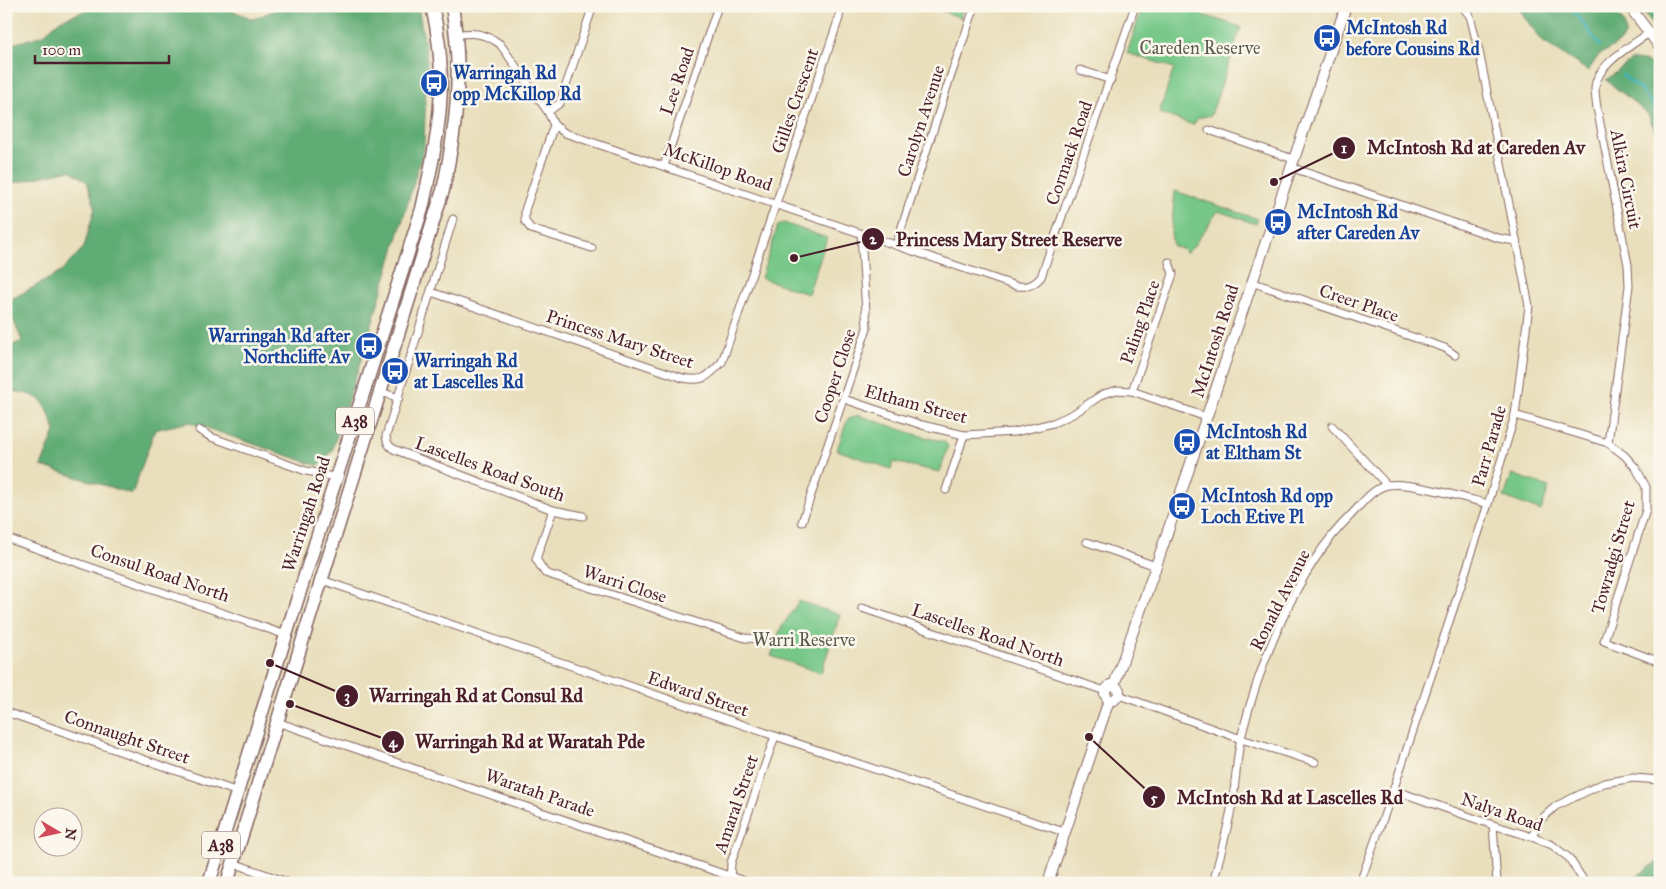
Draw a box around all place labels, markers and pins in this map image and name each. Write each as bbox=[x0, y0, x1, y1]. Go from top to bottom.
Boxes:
place label: McIntosh Rd before Cousins Rd bbox=[1345, 17, 1481, 60]
bus stop icon: McIntosh Rd before Cousins Rd bbox=[1312, 23, 1342, 53]
place label: Warringah Rd opp McKillop Rd bbox=[453, 62, 582, 106]
bus stop icon: Warringah Rd opp McKillop Rd bbox=[419, 68, 449, 98]
callout: McIntosh Rd at Careden Av bbox=[1332, 131, 1595, 165]
place label: McIntosh Rd after Careden Av bbox=[1297, 201, 1421, 244]
bus stop icon: McIntosh Rd after Careden Av bbox=[1263, 207, 1293, 237]
callout: Princess Mary Street Reserve bbox=[860, 222, 1132, 256]
place label: Warringah Rd after Northcliffe Av bbox=[208, 325, 351, 368]
bus stop icon: Warringah Rd after Northcliffe Av bbox=[354, 331, 384, 361]
place label: Warringah Rd at Lascelles Rd bbox=[414, 350, 525, 393]
bus stop icon: Warringah Rd at Lascelles Rd bbox=[380, 356, 410, 386]
place label: McIntosh Rd at Eltham St bbox=[1206, 421, 1308, 464]
bus stop icon: McIntosh Rd at Eltham St bbox=[1172, 427, 1202, 457]
place label: McIntosh Rd opp Loch Etive Pl bbox=[1201, 485, 1333, 528]
bus stop icon: McIntosh Rd opp Loch Etive Pl bbox=[1167, 491, 1197, 521]
callout: Warringah Rd at Consul Rd bbox=[334, 679, 593, 713]
callout: Warringah Rd at Waratah Pde bbox=[381, 725, 655, 759]
callout: McIntosh Rd at Lascelles Rd bbox=[1142, 780, 1413, 814]

